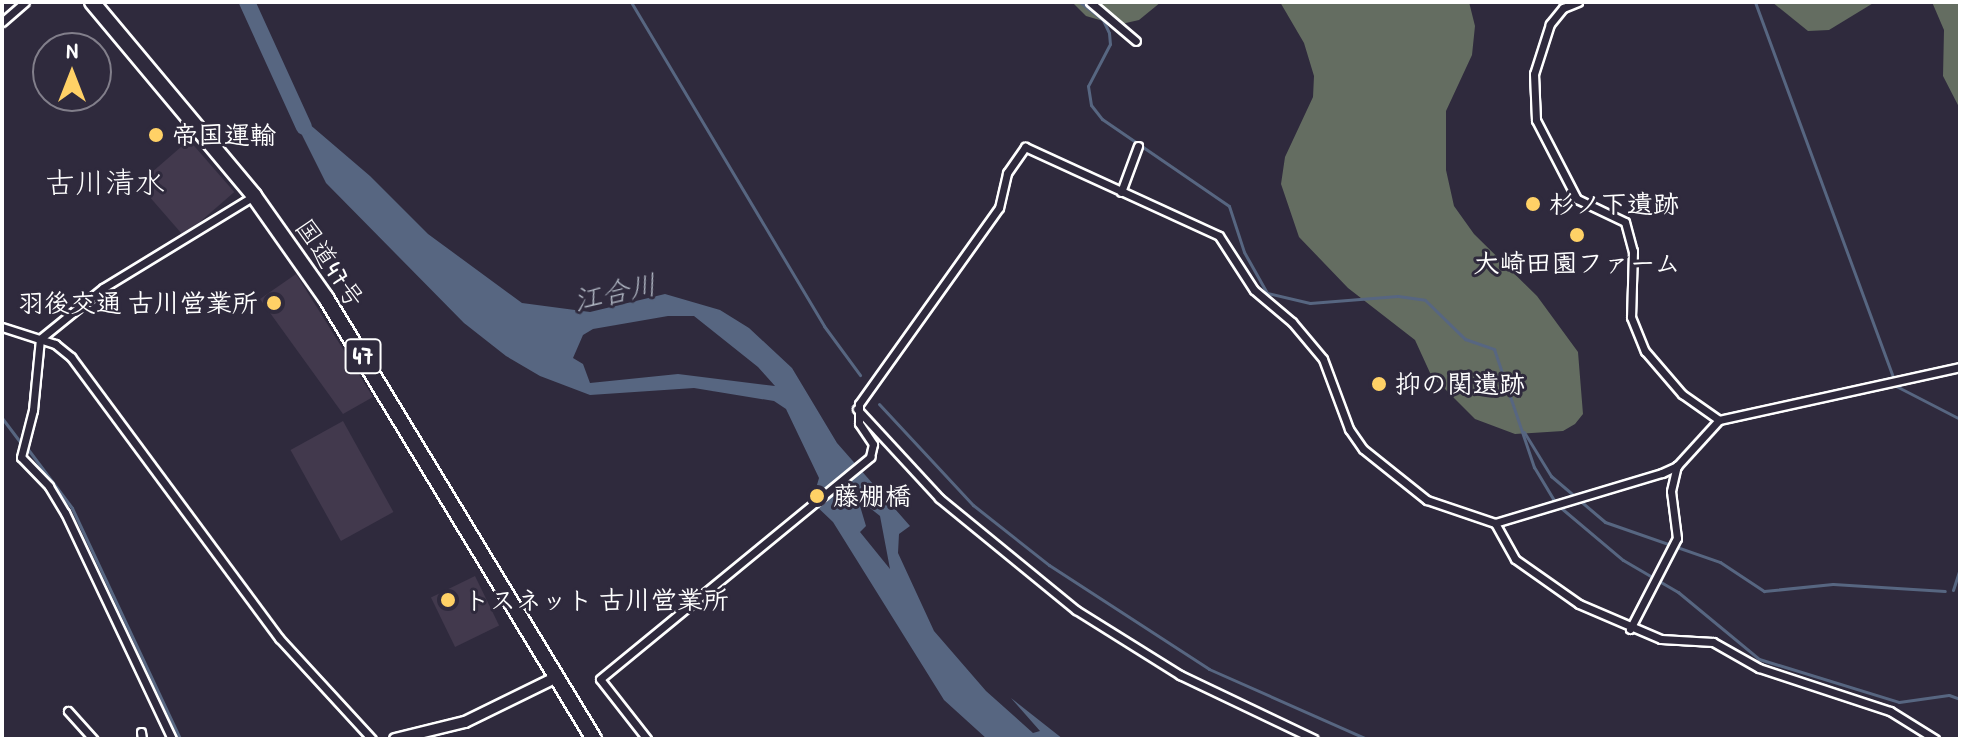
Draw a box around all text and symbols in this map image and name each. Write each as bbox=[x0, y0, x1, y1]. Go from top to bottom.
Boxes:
north arrow bbox=[32, 32, 112, 112]
text: N bbox=[66, 35, 78, 65]
place label: 帝国運輸 bbox=[172, 119, 276, 151]
marker: 帝国運輸 bbox=[147, 126, 165, 144]
district label: 古川清水 bbox=[45, 164, 165, 200]
place label: 杉ノ下遺跡 bbox=[1549, 188, 1679, 220]
marker: 杉ノ下遺跡 bbox=[1524, 195, 1542, 213]
street label: 国道47号 bbox=[289, 213, 371, 313]
marker: 大崎田園ファーム bbox=[1568, 226, 1586, 244]
place label: 大崎田園ファーム bbox=[1473, 247, 1681, 279]
water label: 江合川 bbox=[570, 267, 660, 317]
place label: 羽後交通 古川営業所 bbox=[18, 287, 258, 319]
marker: 羽後交通 古川営業所 bbox=[265, 294, 283, 312]
road number: 47 bbox=[343, 336, 383, 376]
place label: 抑の関遺跡 bbox=[1395, 368, 1525, 400]
marker: 抑の関遺跡 bbox=[1370, 375, 1388, 393]
place label: 藤棚橋 bbox=[833, 480, 911, 512]
marker: 藤棚橋 bbox=[808, 487, 826, 505]
place label: トスネット 古川営業所 bbox=[464, 584, 730, 616]
marker: トスネット 古川営業所 bbox=[439, 591, 457, 609]

